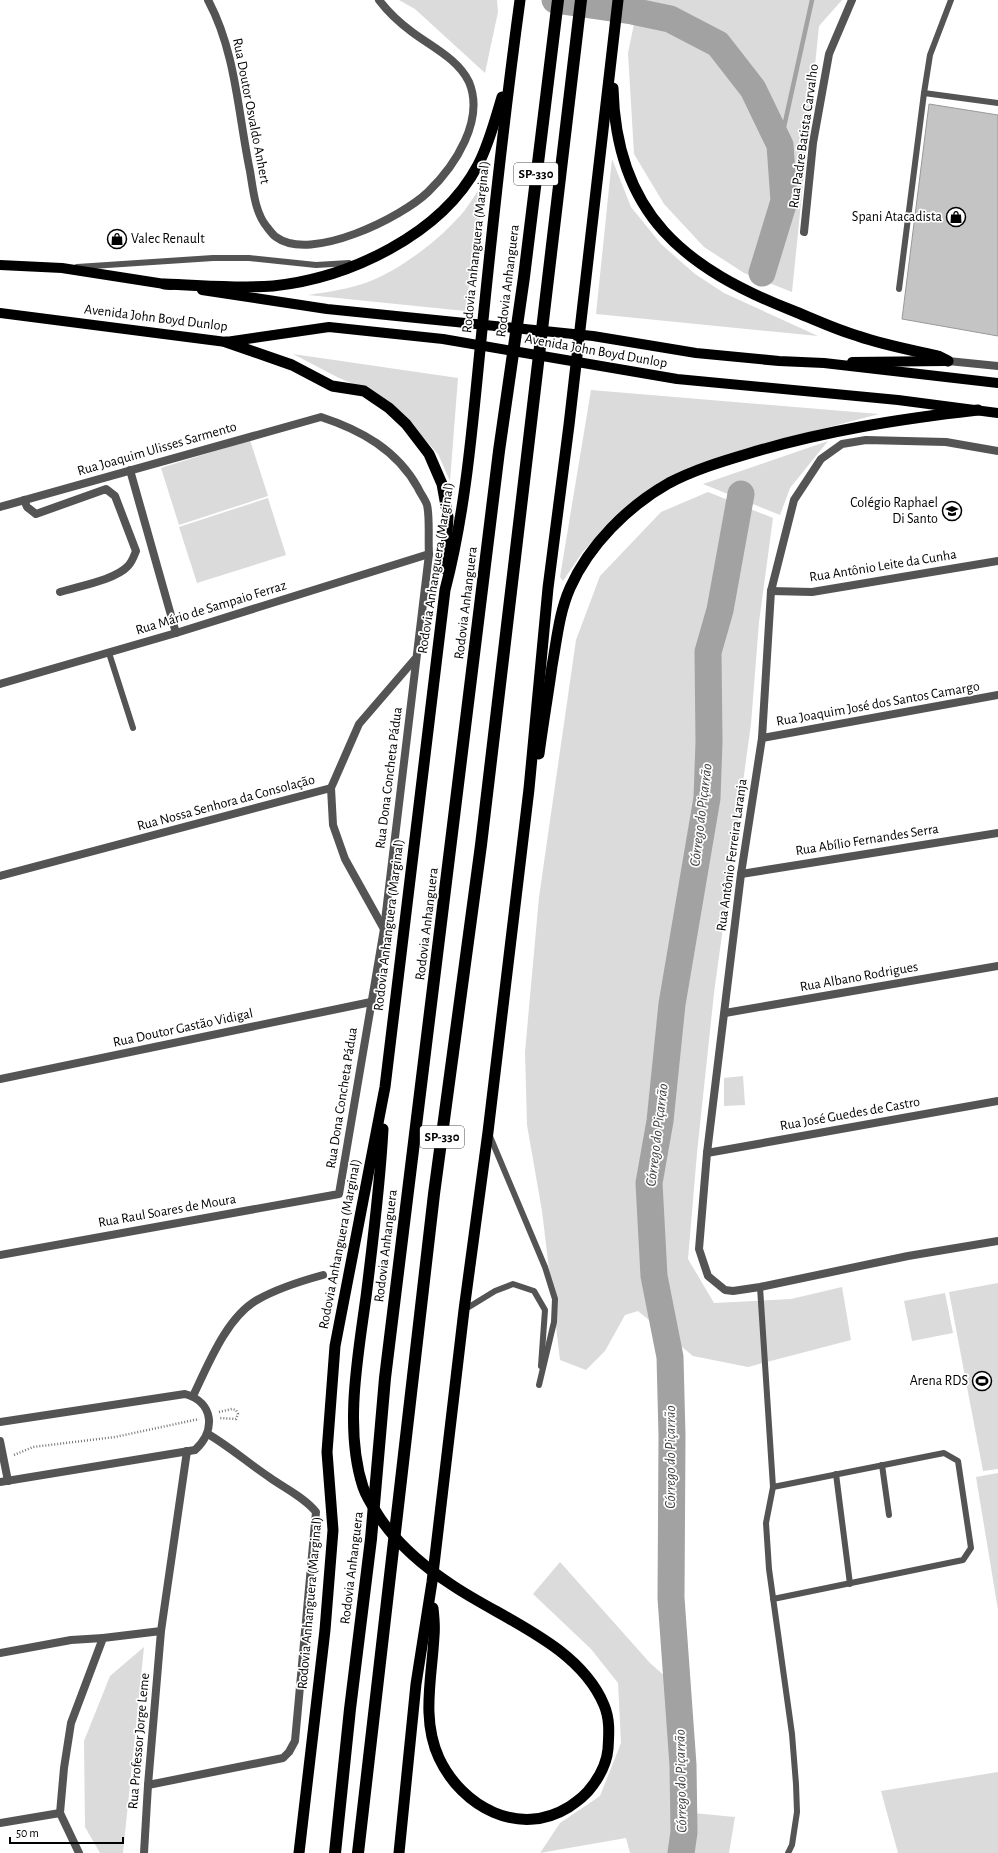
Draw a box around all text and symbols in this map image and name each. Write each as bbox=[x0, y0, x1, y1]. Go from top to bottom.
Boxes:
street label: Rua Doutor Osvaldo Anhert bbox=[230, 37, 272, 186]
street label: Rua Padre Batista Carvalho bbox=[787, 63, 821, 209]
street label: Rodovia Anhanguera (Marginal) bbox=[460, 160, 492, 334]
road number: SP-330 bbox=[514, 163, 558, 185]
shop icon: Spani Atacadista bbox=[945, 206, 967, 228]
place label: Spani Atacadista bbox=[852, 210, 943, 224]
street label: Rodovia Anhanguera bbox=[494, 223, 522, 338]
shop icon: Valec Renault bbox=[106, 228, 128, 250]
place label: Valec Renault bbox=[131, 232, 205, 246]
street label: Avenida John Boyd Dunlop bbox=[83, 302, 229, 334]
street label: Avenida John Boyd Dunlop bbox=[524, 332, 668, 370]
street label: Rua Joaquim Ulisses Sarmento bbox=[76, 419, 238, 478]
street label: Rodovia Anhanguera (Marginal) bbox=[416, 481, 456, 655]
place label: Colégio Raphael Di Santo bbox=[850, 496, 938, 526]
school or university icon: Colégio Raphael Di Santo bbox=[941, 500, 963, 522]
street label: Rodovia Anhanguera bbox=[452, 545, 480, 660]
street label: Rua Antônio Leite da Cunha bbox=[808, 547, 958, 585]
street label: Rua Mário de Sampaio Ferraz bbox=[134, 578, 288, 638]
street label: Rua Joaquim José dos Santos Camargo bbox=[775, 679, 981, 729]
street label: Rua Dona Concheta Pádua bbox=[373, 706, 405, 850]
water label: Córrego do Piçarrão bbox=[687, 763, 715, 867]
street label: Rua Nossa Senhora da Consolação bbox=[136, 772, 317, 833]
street label: Rua Antônio Ferreira Laranja bbox=[714, 777, 750, 932]
street label: Rua Abílio Fernandes Serra bbox=[794, 822, 940, 858]
street label: Rodovia Anhanguera (Marginal) bbox=[372, 838, 406, 1012]
street label: Rodovia Anhanguera bbox=[413, 866, 441, 981]
street label: Rua Albano Rodrigues bbox=[799, 960, 919, 994]
street label: Rua Doutor Gastão Vidigal bbox=[112, 1006, 254, 1050]
street label: Rua Dona Concheta Pádua bbox=[324, 1026, 360, 1170]
water label: Córrego do Piçarrão bbox=[643, 1083, 671, 1187]
street label: Rua José Guedes de Castro bbox=[779, 1095, 921, 1133]
road number: SP-330 bbox=[420, 1126, 464, 1148]
street label: Rodovia Anhanguera (Marginal) bbox=[317, 1158, 363, 1330]
street label: Rodovia Anhanguera bbox=[372, 1188, 400, 1303]
street label: Rua Raul Soares de Moura bbox=[97, 1192, 238, 1230]
sports icon: Arena RDS bbox=[971, 1370, 993, 1392]
place label: Arena RDS bbox=[910, 1374, 968, 1388]
water label: Córrego do Piçarrão bbox=[663, 1405, 678, 1509]
street label: Rodovia Anhanguera bbox=[338, 1510, 366, 1625]
street label: Rodovia Anhanguera (Marginal) bbox=[295, 1516, 325, 1690]
street label: Rua Professor Jorge Leme bbox=[126, 1672, 152, 1810]
water label: Córrego do Piçarrão bbox=[673, 1729, 689, 1833]
scale bar bbox=[10, 1819, 123, 1845]
text: 50 m bbox=[16, 1827, 39, 1839]

